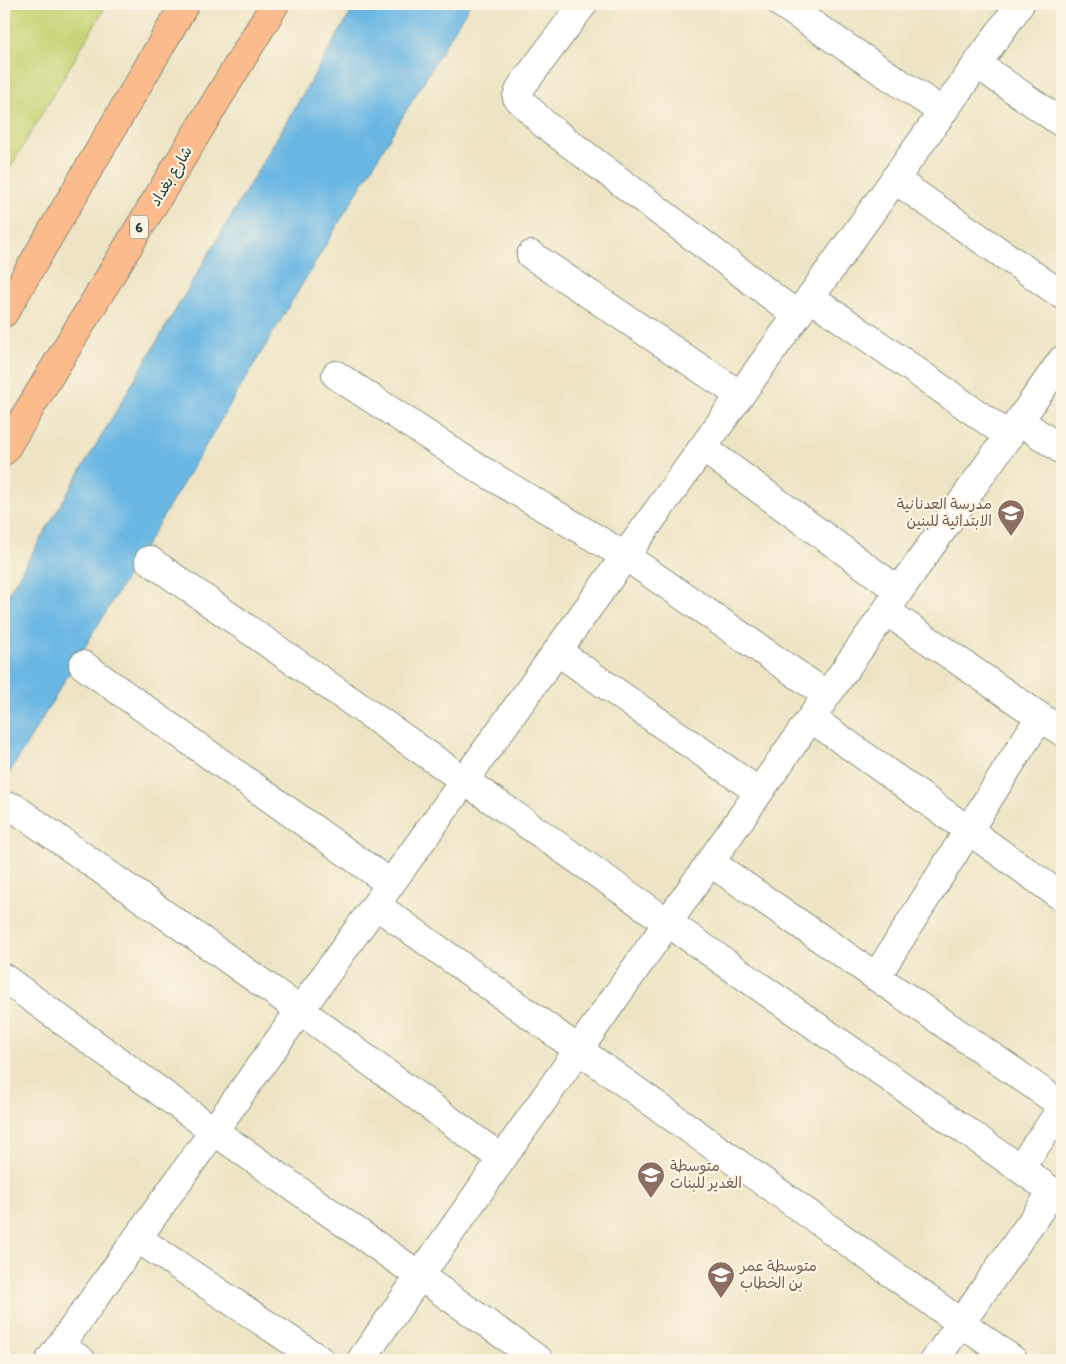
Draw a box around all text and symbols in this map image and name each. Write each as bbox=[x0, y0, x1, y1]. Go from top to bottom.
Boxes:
street label: شارع بغداد bbox=[146, 143, 197, 210]
road number: 6 bbox=[130, 216, 148, 238]
place label: مدرسة العدنانية الابتدائية للبنين bbox=[897, 495, 992, 530]
school or university icon: مدرسة العدنانية الابتدائية للبنين bbox=[996, 498, 1026, 537]
place label: متوسطة الغدير للبنات bbox=[670, 1157, 742, 1192]
school or university icon: متوسطة الغدير للبنات bbox=[636, 1160, 666, 1199]
place label: متوسطة عمر بن الخطاب bbox=[738, 1257, 817, 1292]
school or university icon: متوسطة عمر بن الخطاب bbox=[706, 1260, 736, 1299]

